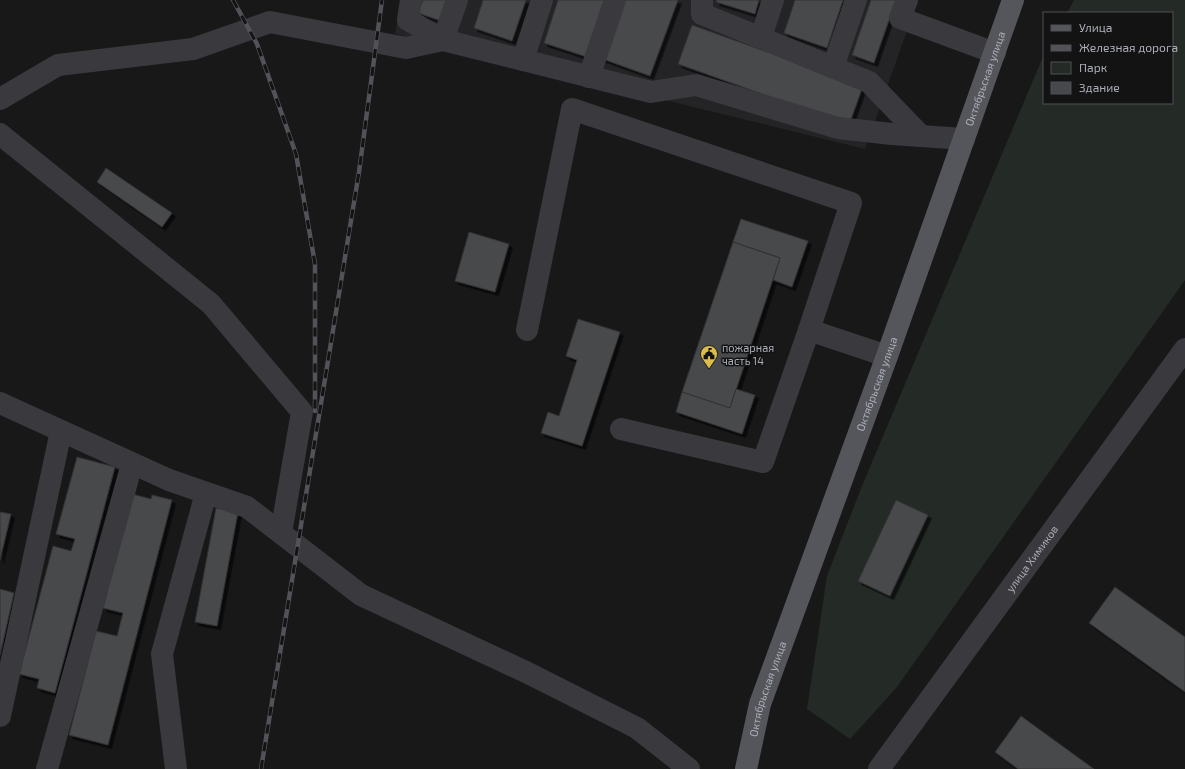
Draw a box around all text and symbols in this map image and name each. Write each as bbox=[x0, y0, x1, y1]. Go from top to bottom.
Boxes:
legend bbox=[1043, 12, 1173, 104]
text: Улица bbox=[1079, 20, 1112, 34]
street label: Октябрьская улица bbox=[962, 29, 1007, 128]
text: Железная дорога bbox=[1079, 40, 1178, 54]
text: Парк bbox=[1079, 60, 1108, 74]
text: Здание bbox=[1079, 80, 1120, 94]
street label: Октябрьская улица bbox=[853, 335, 899, 433]
place label: пожарная часть 14 bbox=[722, 341, 774, 367]
public building icon: пожарная часть 14 bbox=[699, 344, 719, 369]
street label: улица Химиков bbox=[1003, 523, 1060, 595]
street label: Октябрьская улица bbox=[746, 639, 788, 738]

